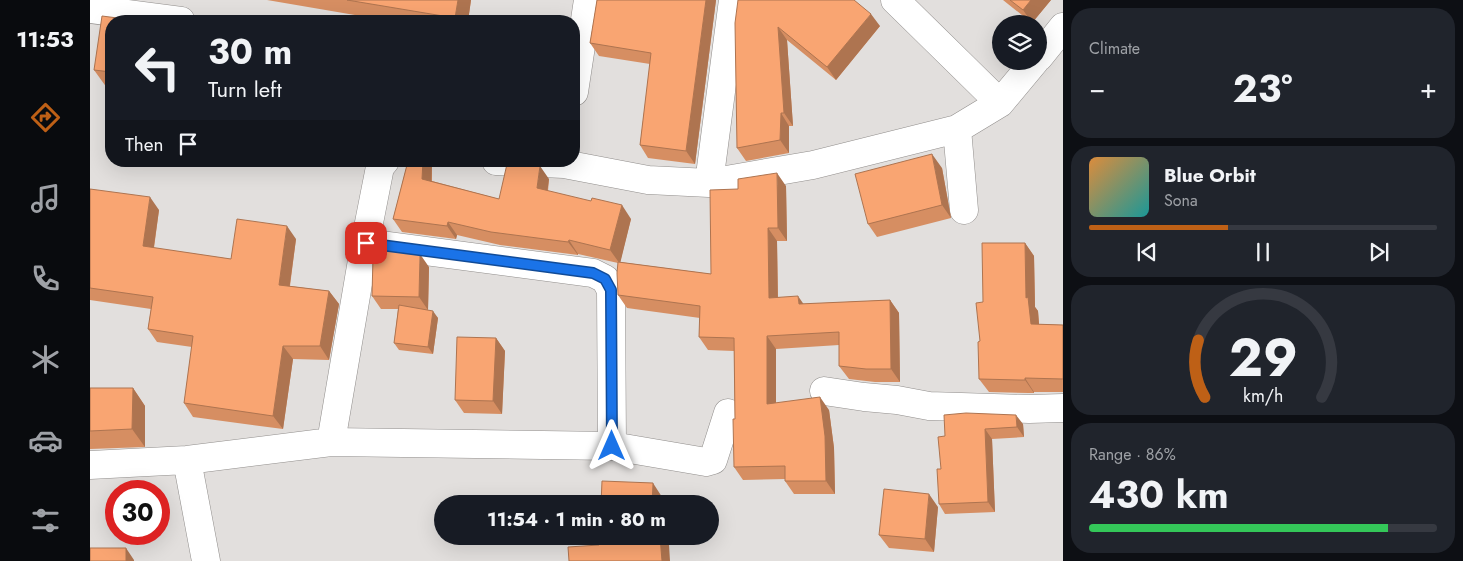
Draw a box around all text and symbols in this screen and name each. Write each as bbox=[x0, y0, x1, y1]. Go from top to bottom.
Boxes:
map controls bbox=[992, 15, 1047, 70]
button: layers bbox=[992, 15, 1047, 70]
text: 11:53 bbox=[16, 23, 74, 55]
text: 30 m bbox=[208, 27, 292, 77]
icon: left bbox=[125, 35, 190, 100]
text: Climate bbox=[1089, 37, 1140, 60]
text: 23° bbox=[1233, 61, 1293, 116]
text: − bbox=[1089, 68, 1106, 109]
text: + bbox=[1420, 68, 1437, 109]
text: Turn left bbox=[208, 73, 282, 105]
icon: directions bbox=[28, 100, 63, 135]
icon: arrive bbox=[174, 130, 202, 158]
text: Then bbox=[125, 131, 164, 158]
text: Blue Orbit bbox=[1164, 162, 1256, 189]
icon: music bbox=[28, 181, 63, 216]
text: Sona bbox=[1164, 189, 1198, 212]
pin bbox=[345, 222, 387, 264]
icon: arrive bbox=[352, 229, 380, 257]
icon: previous bbox=[1133, 238, 1161, 266]
icon: pause bbox=[1249, 238, 1277, 266]
icon: next bbox=[1365, 238, 1393, 266]
icon: phone bbox=[28, 261, 63, 296]
text: 29 bbox=[1229, 320, 1297, 396]
icon: climate bbox=[28, 342, 63, 377]
text: km/h bbox=[1243, 383, 1283, 409]
position arrow bbox=[585, 419, 637, 471]
icon: car bbox=[28, 423, 63, 458]
text: Range · 86% bbox=[1089, 443, 1176, 466]
text: 430 km bbox=[1089, 467, 1229, 522]
speed limit sign: 30 bbox=[105, 480, 170, 545]
icon: filters bbox=[28, 503, 63, 538]
text: 11:54 · 1 min · 80 m bbox=[487, 506, 666, 533]

